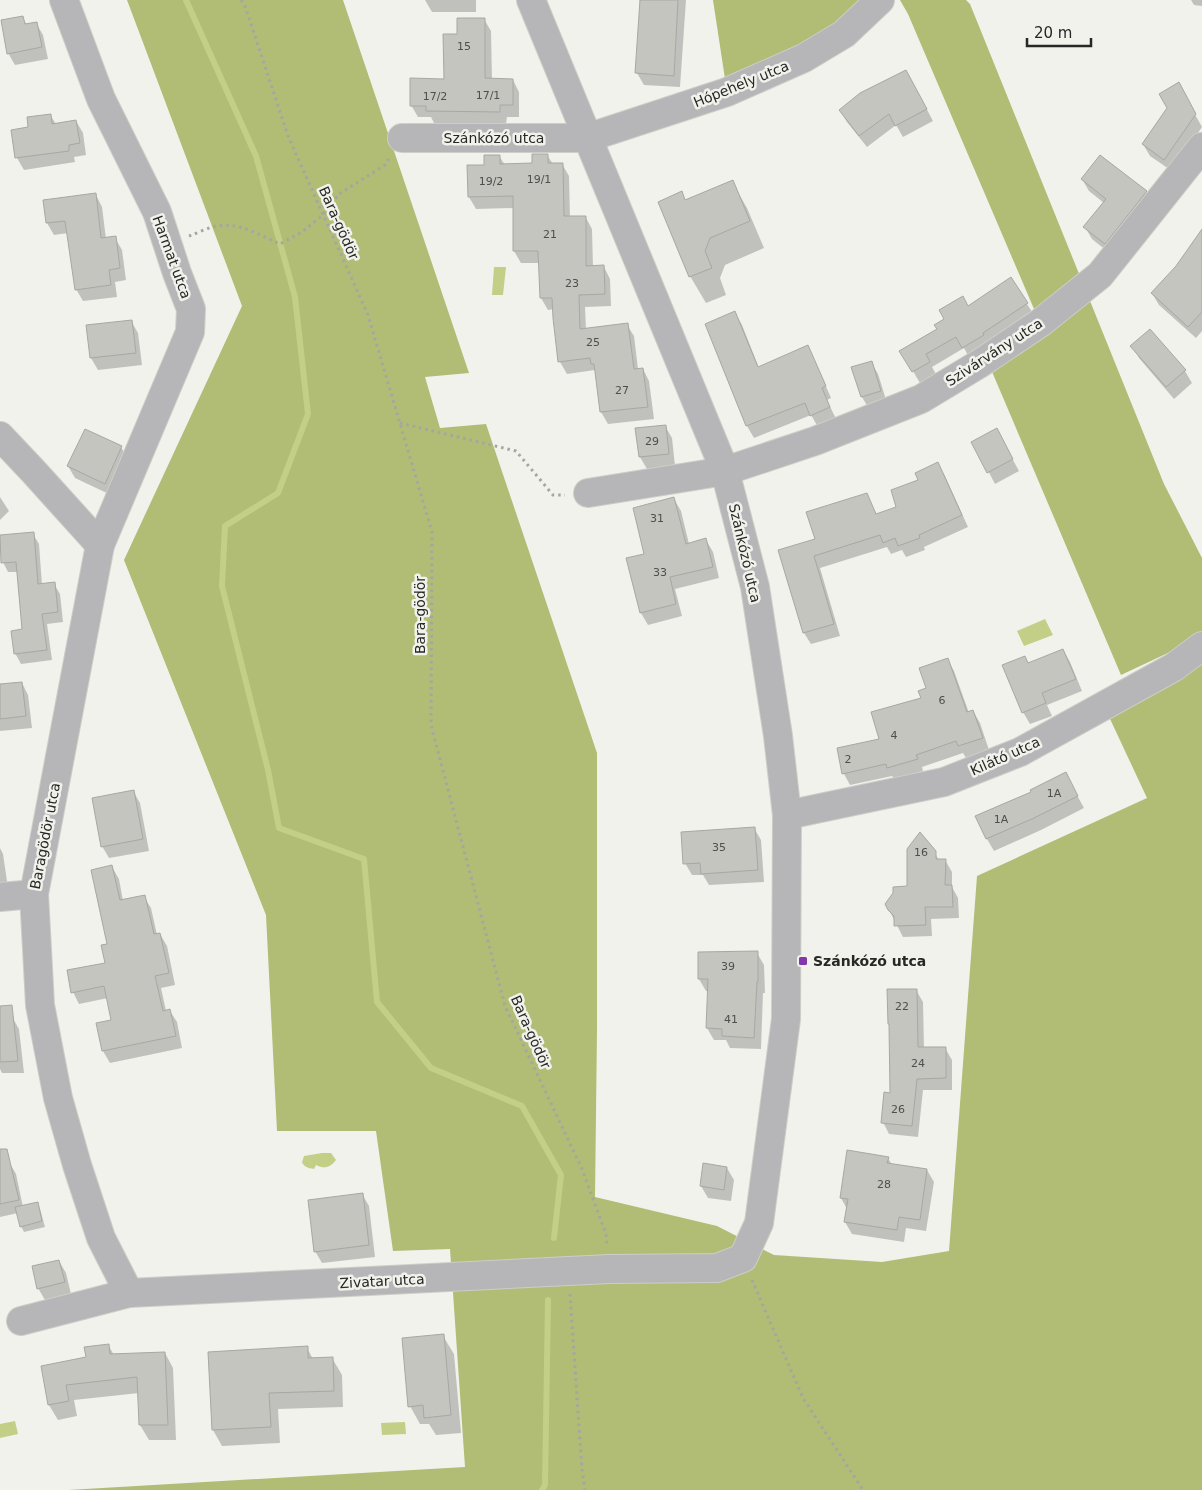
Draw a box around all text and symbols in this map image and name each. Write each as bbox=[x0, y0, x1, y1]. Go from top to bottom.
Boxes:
scale bar bbox=[1027, 15, 1091, 47]
text: 20 m bbox=[1034, 24, 1072, 42]
house number: 15 bbox=[457, 40, 471, 53]
street label: Hópehely utca bbox=[691, 58, 791, 110]
house number: 17/1 bbox=[476, 89, 500, 102]
house number: 17/2 bbox=[423, 90, 447, 103]
street label: Szánkózó utca bbox=[444, 130, 544, 146]
house number: 19/1 bbox=[527, 173, 551, 186]
house number: 19/2 bbox=[479, 175, 503, 188]
street label: Bara-gödör bbox=[316, 184, 362, 262]
street label: Harmat utca bbox=[150, 213, 194, 301]
house number: 21 bbox=[543, 228, 557, 241]
house number: 23 bbox=[565, 277, 579, 290]
street label: Szivárvány utca bbox=[943, 315, 1045, 389]
house number: 25 bbox=[586, 336, 600, 349]
house number: 27 bbox=[615, 384, 629, 397]
house number: 29 bbox=[645, 435, 659, 448]
street label: Szánkózó utca bbox=[726, 502, 764, 604]
house number: 31 bbox=[650, 512, 664, 525]
house number: 33 bbox=[653, 566, 667, 579]
street label: Bara-gödör bbox=[412, 576, 428, 654]
house number: 6 bbox=[939, 694, 946, 707]
house number: 4 bbox=[891, 729, 898, 742]
street label: Kilátó utca bbox=[968, 734, 1042, 778]
house number: 2 bbox=[845, 753, 852, 766]
street label: Baragödör utca bbox=[27, 781, 63, 891]
house number: 1A bbox=[1047, 787, 1062, 800]
house number: 1A bbox=[994, 813, 1009, 826]
house number: 35 bbox=[712, 841, 726, 854]
house number: 16 bbox=[914, 846, 928, 859]
place label: Szánkózó utca bbox=[813, 953, 926, 969]
marker: Szánkózó utca bbox=[797, 955, 809, 967]
house number: 39 bbox=[721, 960, 735, 973]
street label: Bara-gödör bbox=[508, 993, 554, 1071]
house number: 22 bbox=[895, 1000, 909, 1013]
house number: 41 bbox=[724, 1013, 738, 1026]
house number: 24 bbox=[911, 1057, 925, 1070]
house number: 26 bbox=[891, 1103, 905, 1116]
house number: 28 bbox=[877, 1178, 891, 1191]
street label: Zivatar utca bbox=[339, 1271, 425, 1291]

